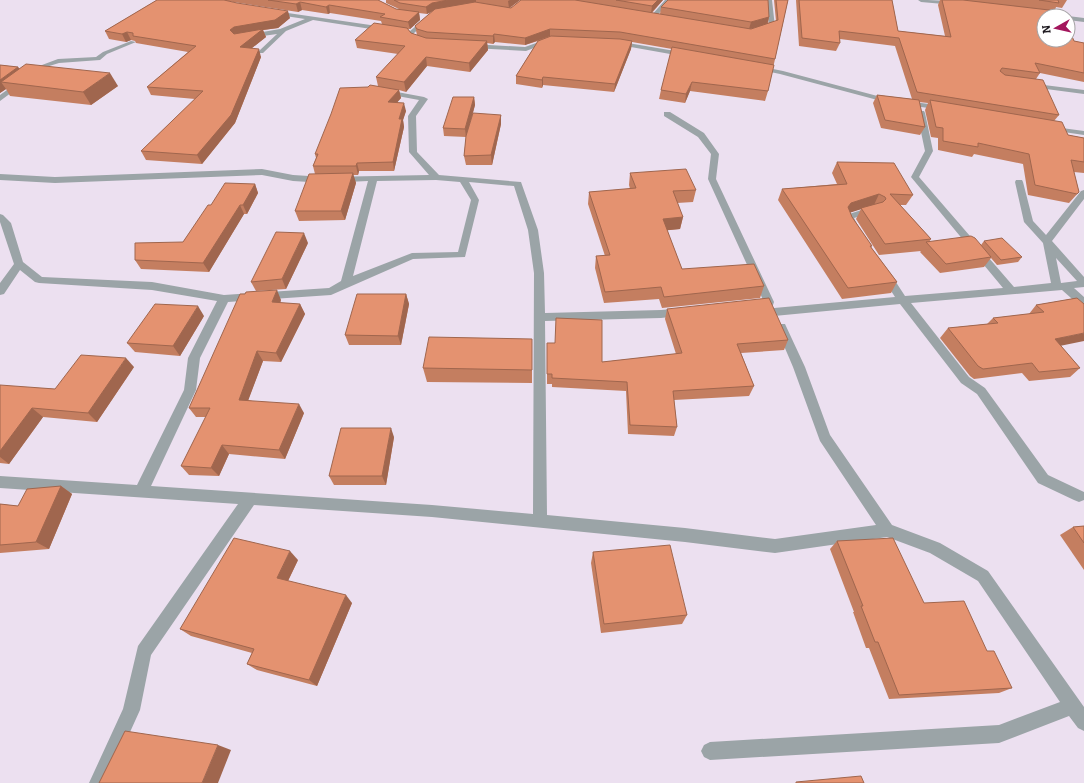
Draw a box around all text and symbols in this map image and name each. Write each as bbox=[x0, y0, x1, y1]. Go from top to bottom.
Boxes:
north arrow bbox=[1036, 8, 1076, 48]
text: N bbox=[1039, 24, 1054, 34]

